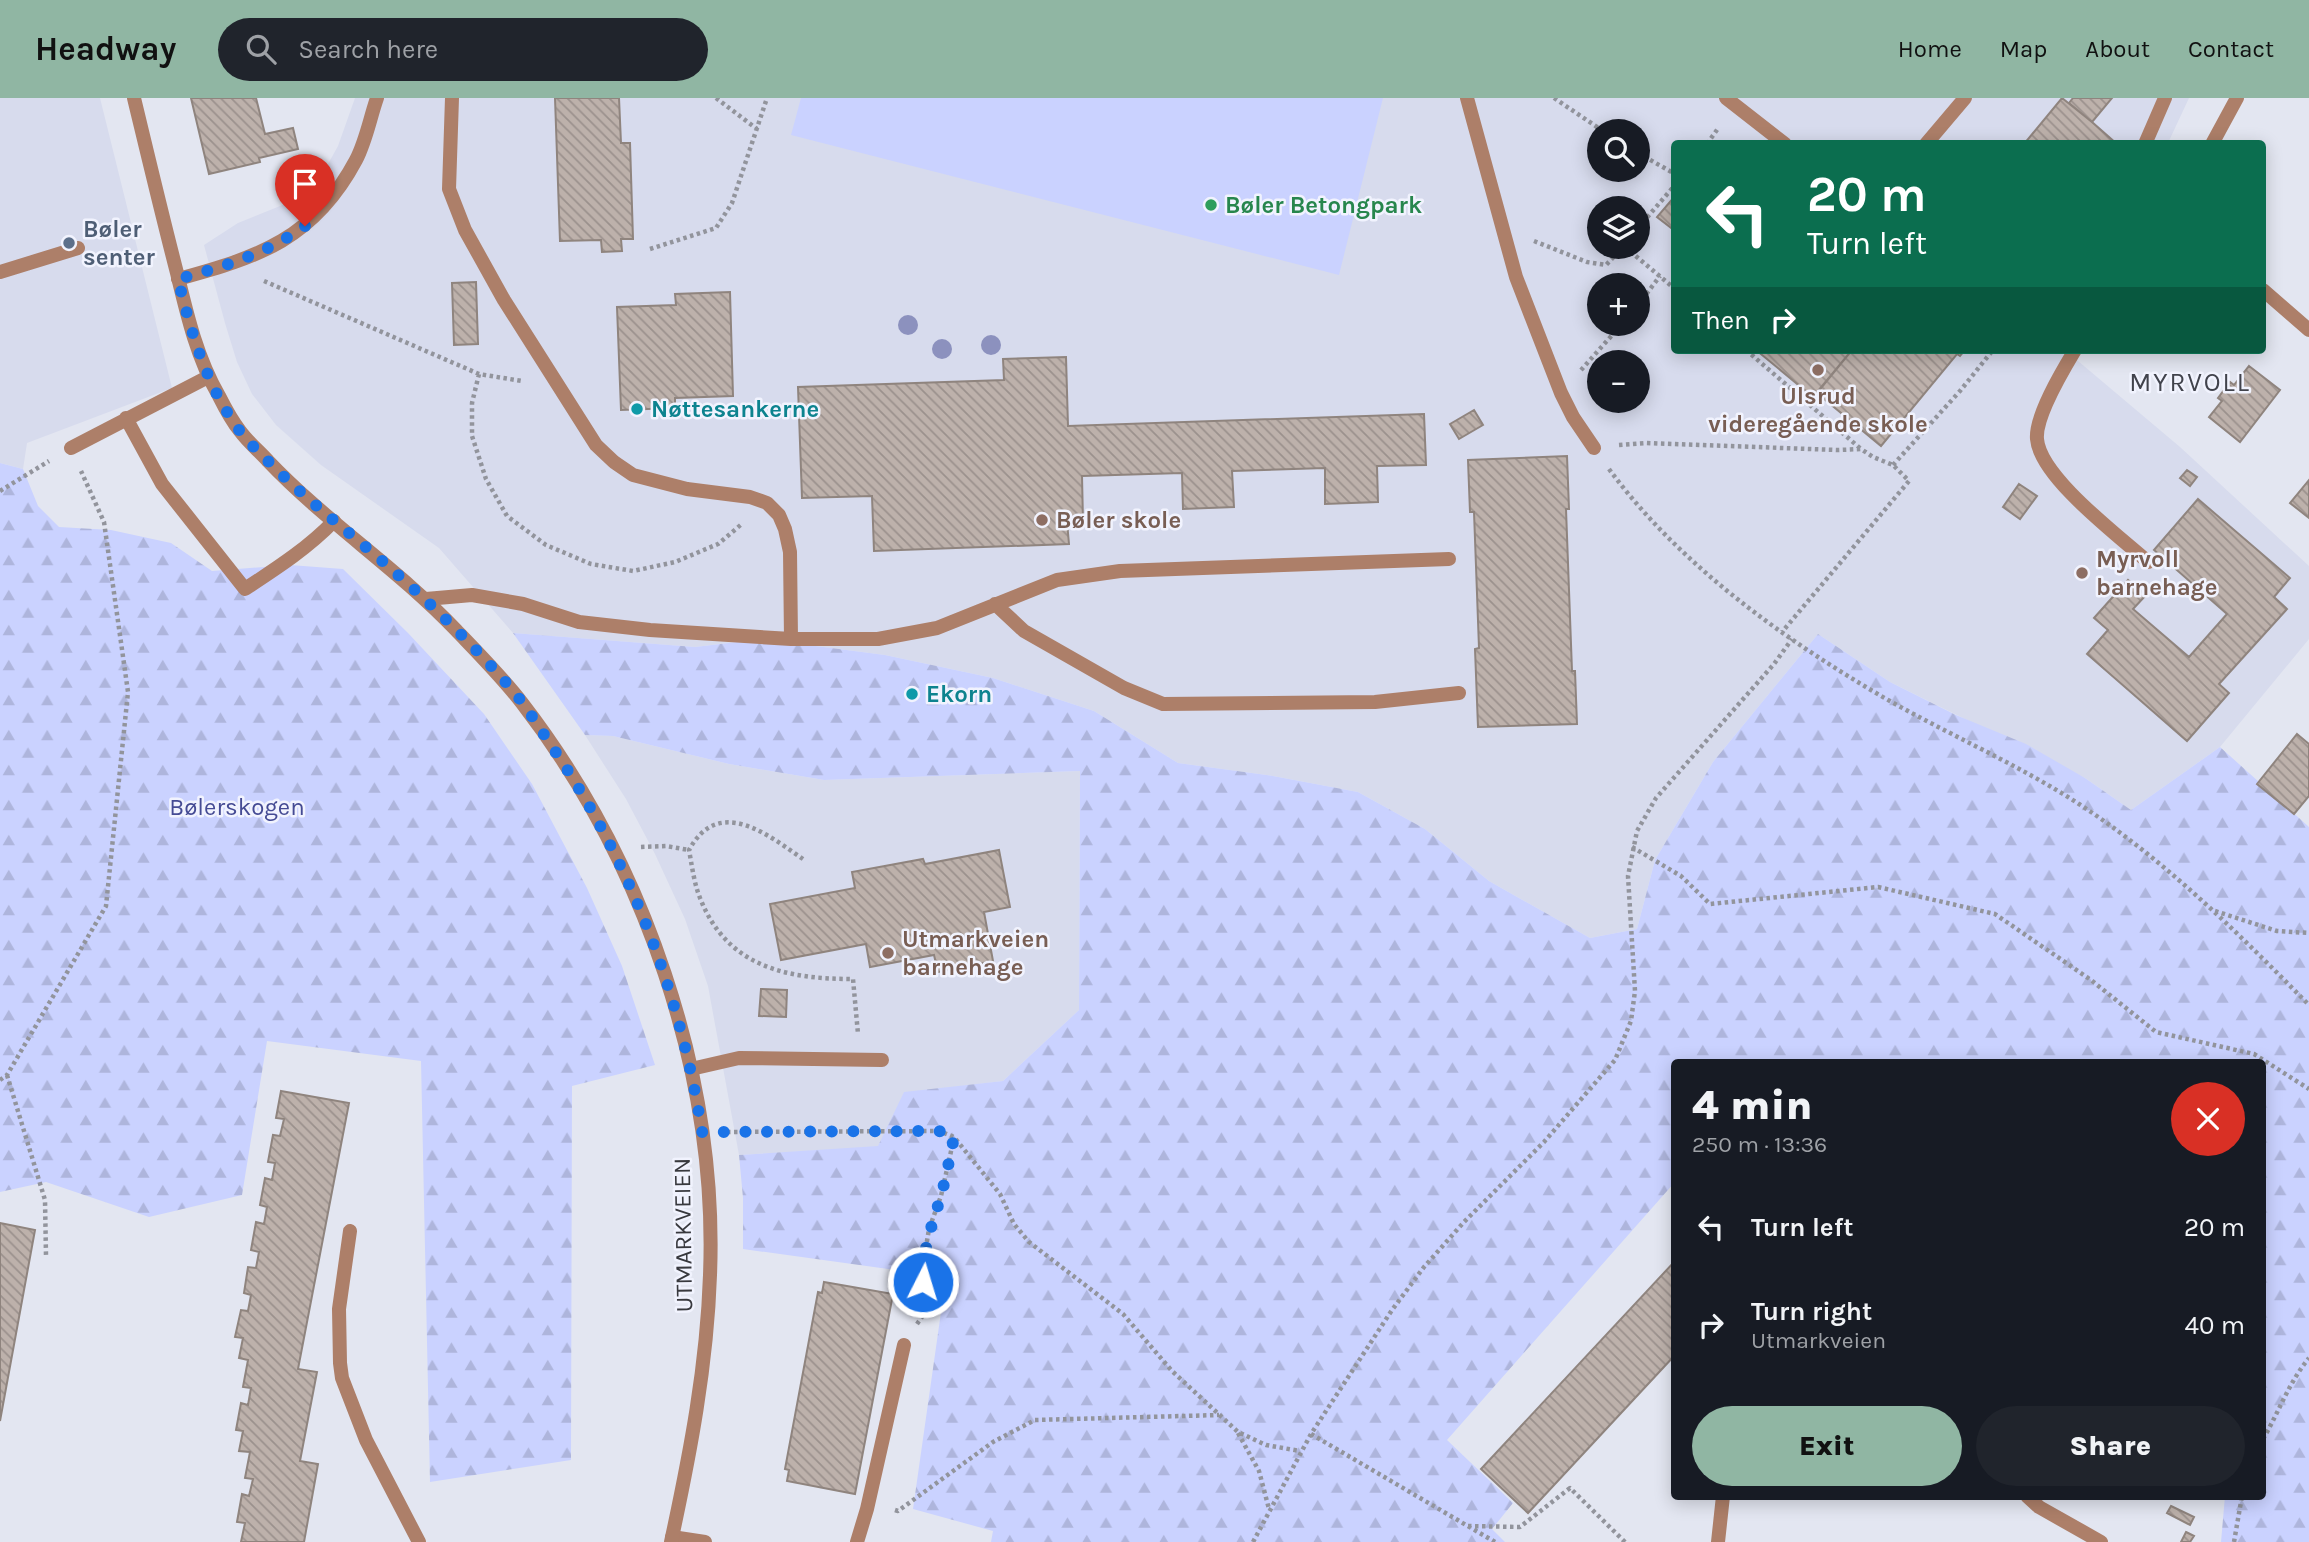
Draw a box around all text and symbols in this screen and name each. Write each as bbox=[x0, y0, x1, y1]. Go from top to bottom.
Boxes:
search box bbox=[218, 18, 708, 81]
text: Headway bbox=[35, 30, 176, 68]
icon: search bbox=[242, 30, 280, 68]
text: Search here bbox=[298, 34, 438, 65]
text: Home bbox=[1898, 35, 1962, 63]
text: Map bbox=[2000, 35, 2047, 63]
text: About bbox=[2085, 35, 2150, 63]
text: Contact bbox=[2188, 35, 2274, 63]
map controls bbox=[1587, 119, 1650, 413]
button: search bbox=[1587, 119, 1650, 182]
pin bbox=[275, 154, 335, 226]
icon: arrive bbox=[286, 165, 324, 203]
text: 20 m bbox=[1807, 166, 1927, 223]
icon: left bbox=[1692, 168, 1783, 259]
place label: Bøler Betongpark bbox=[1225, 191, 1422, 219]
button: layers bbox=[1587, 196, 1650, 259]
marker: Bøler Betongpark bbox=[1203, 197, 1219, 213]
place label: Bøler senter bbox=[83, 215, 156, 271]
text: Turn left bbox=[1807, 225, 1927, 262]
marker: Bøler senter bbox=[61, 235, 77, 251]
button: + bbox=[1587, 273, 1650, 336]
icon: right bbox=[1764, 301, 1802, 339]
text: Then bbox=[1692, 305, 1750, 336]
button: − bbox=[1587, 350, 1650, 413]
marker: Ulsrud videregående skole bbox=[1810, 362, 1826, 378]
district label: MYRVOLL bbox=[2129, 367, 2251, 398]
place label: Ulsrud videregående skole bbox=[1708, 382, 1928, 438]
place label: Nøttesankerne bbox=[651, 395, 819, 423]
marker: Nøttesankerne bbox=[629, 401, 645, 417]
place label: Bøler skole bbox=[1056, 506, 1181, 534]
marker: Bøler skole bbox=[1034, 512, 1050, 528]
place label: Myrvoll barnehage bbox=[2096, 545, 2218, 601]
marker: Myrvoll barnehage bbox=[2074, 565, 2090, 581]
place label: Ekorn bbox=[926, 680, 992, 708]
marker: Ekorn bbox=[904, 686, 920, 702]
park label: Bølerskogen bbox=[169, 793, 305, 821]
place label: Utmarkveien barnehage bbox=[902, 925, 1049, 981]
marker: Utmarkveien barnehage bbox=[880, 945, 896, 961]
text: 4 min bbox=[1692, 1080, 1813, 1130]
button: close bbox=[2171, 1082, 2245, 1156]
text: 250 m · 13:36 bbox=[1692, 1131, 1827, 1158]
street label: UTMARKVEIEN bbox=[668, 1157, 698, 1313]
icon: left bbox=[1692, 1208, 1730, 1246]
text: Turn left bbox=[1751, 1212, 1853, 1243]
text: 20 m bbox=[2184, 1212, 2245, 1243]
position arrow bbox=[886, 1245, 960, 1319]
text: Turn right bbox=[1751, 1296, 1872, 1327]
icon: right bbox=[1692, 1306, 1730, 1344]
text: 40 m bbox=[2185, 1310, 2245, 1341]
text: Utmarkveien bbox=[1751, 1327, 1886, 1354]
button: Exit bbox=[1692, 1406, 1962, 1486]
button: Share bbox=[1976, 1406, 2245, 1486]

